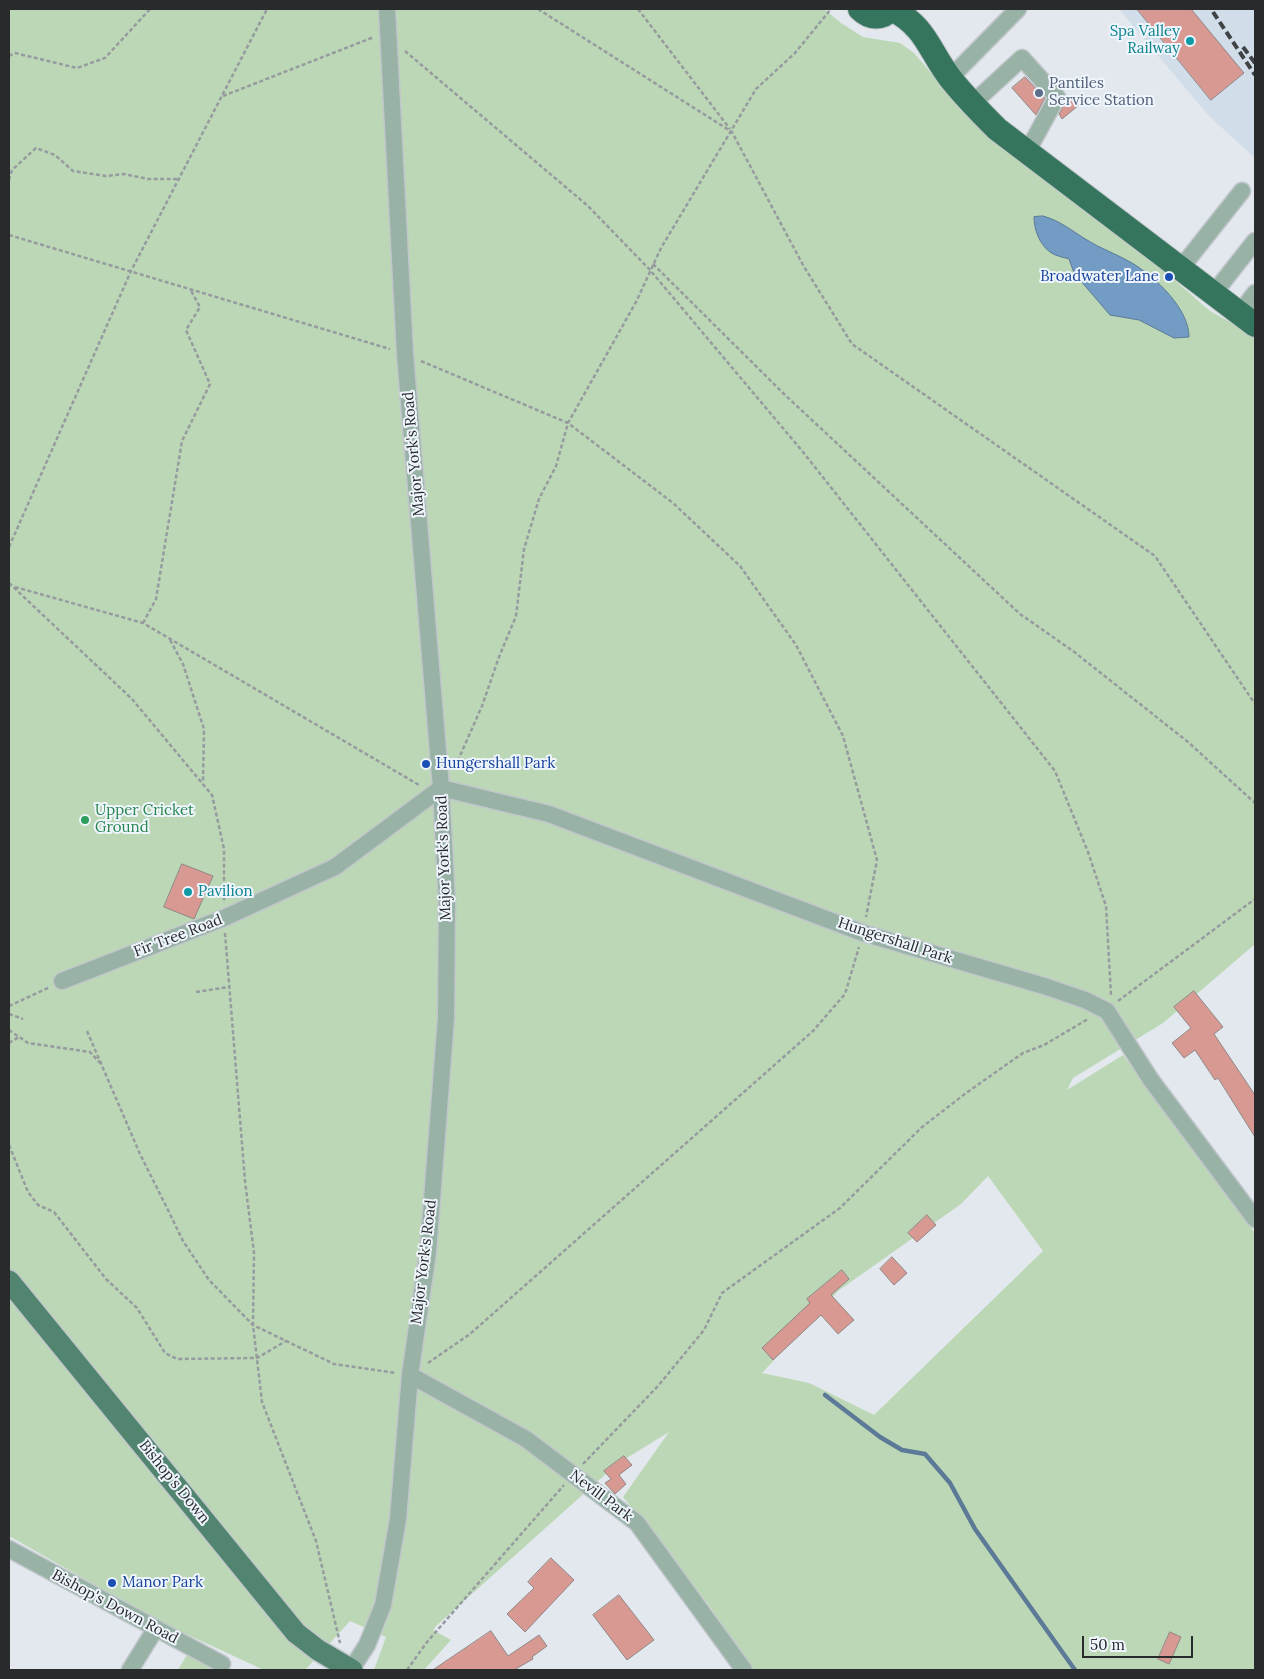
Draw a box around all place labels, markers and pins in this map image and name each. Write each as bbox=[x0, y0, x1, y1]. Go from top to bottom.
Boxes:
place label: Spa Valley Railway bbox=[1110, 23, 1180, 58]
marker: Spa Valley Railway bbox=[1184, 35, 1196, 47]
place label: Pantiles Service Station bbox=[1049, 75, 1154, 110]
marker: Pantiles Service Station bbox=[1033, 87, 1045, 99]
place label: Broadwater Lane bbox=[1040, 268, 1159, 286]
marker: Broadwater Lane bbox=[1163, 271, 1175, 283]
place label: Hungershall Park bbox=[436, 755, 555, 773]
marker: Hungershall Park bbox=[420, 758, 432, 770]
place label: Upper Cricket Ground bbox=[95, 802, 194, 837]
marker: Upper Cricket Ground bbox=[79, 814, 91, 826]
place label: Pavilion bbox=[198, 883, 253, 901]
marker: Pavilion bbox=[182, 886, 194, 898]
place label: Manor Park bbox=[122, 1574, 203, 1592]
marker: Manor Park bbox=[106, 1577, 118, 1589]

